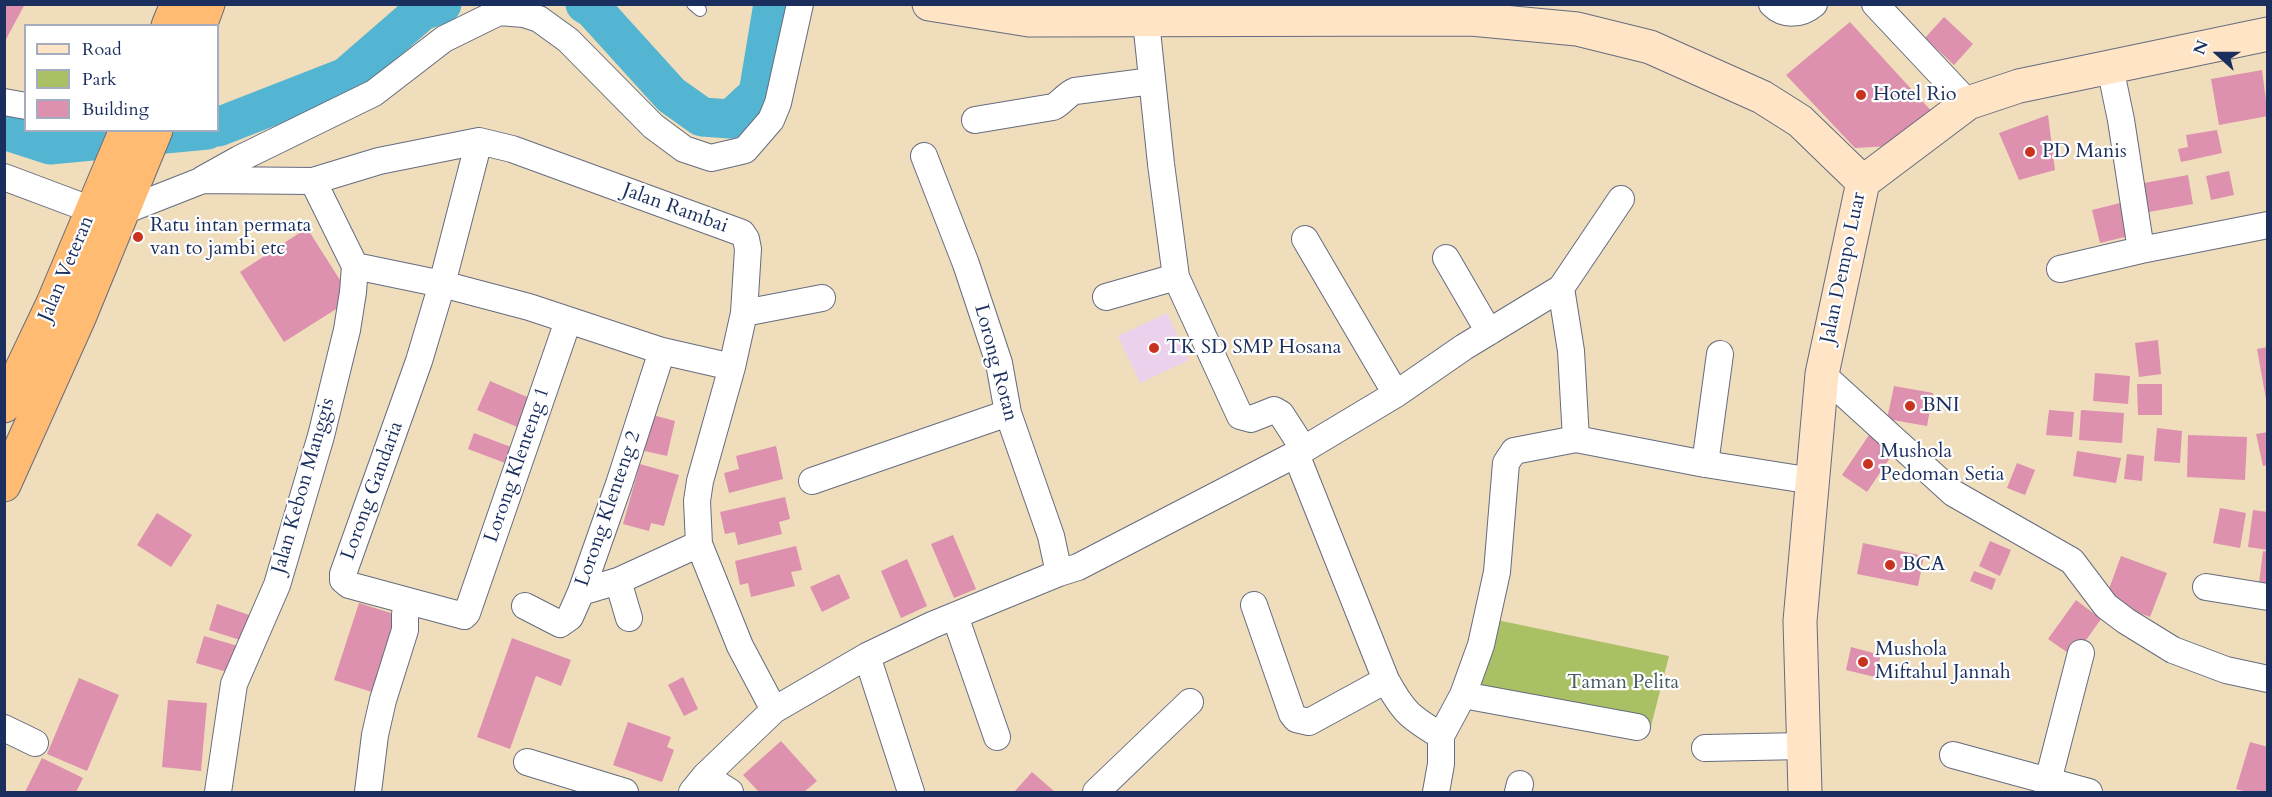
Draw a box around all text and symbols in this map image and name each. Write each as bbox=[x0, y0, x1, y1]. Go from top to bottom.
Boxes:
legend bbox=[24, 24, 219, 132]
north arrow bbox=[2188, 24, 2248, 84]
text: Road bbox=[82, 37, 122, 62]
text: N bbox=[2188, 37, 2214, 58]
text: Park bbox=[82, 67, 117, 92]
place label: Hotel Rio bbox=[1873, 83, 1957, 107]
marker: Hotel Rio bbox=[1854, 88, 1868, 102]
text: Building bbox=[82, 97, 149, 122]
place label: PD Manis bbox=[2042, 140, 2127, 164]
marker: PD Manis bbox=[2023, 145, 2037, 159]
street label: Jalan Rambai bbox=[619, 179, 731, 239]
street label: Jalan Dempo Luar bbox=[1816, 190, 1872, 346]
street label: Jalan Veteran bbox=[34, 213, 100, 325]
place label: Ratu intan permata van to jambi etc bbox=[150, 214, 311, 261]
marker: Ratu intan permata van to jambi etc bbox=[131, 230, 145, 244]
street label: Lorong Rotan bbox=[968, 302, 1022, 424]
place label: TK SD SMP Hosana bbox=[1166, 336, 1341, 360]
marker: TK SD SMP Hosana bbox=[1147, 341, 1161, 355]
street label: Lorong Klenteng 1 bbox=[480, 384, 556, 546]
place label: BNI bbox=[1922, 394, 1959, 418]
street label: Jalan Kebon Manggis bbox=[267, 395, 341, 577]
marker: BNI bbox=[1903, 399, 1917, 413]
street label: Lorong Gandaria bbox=[337, 418, 409, 564]
street label: Lorong Klenteng 2 bbox=[571, 428, 647, 590]
place label: Mushola Pedoman Setia bbox=[1880, 440, 2004, 487]
marker: Mushola Pedoman Setia bbox=[1861, 457, 1875, 471]
place label: BCA bbox=[1902, 553, 1945, 577]
marker: BCA bbox=[1883, 558, 1897, 572]
place label: Mushola Miftahul Jannah bbox=[1875, 638, 2011, 685]
marker: Mushola Miftahul Jannah bbox=[1856, 655, 1870, 669]
park label: Taman Pelita bbox=[1567, 671, 1679, 695]

